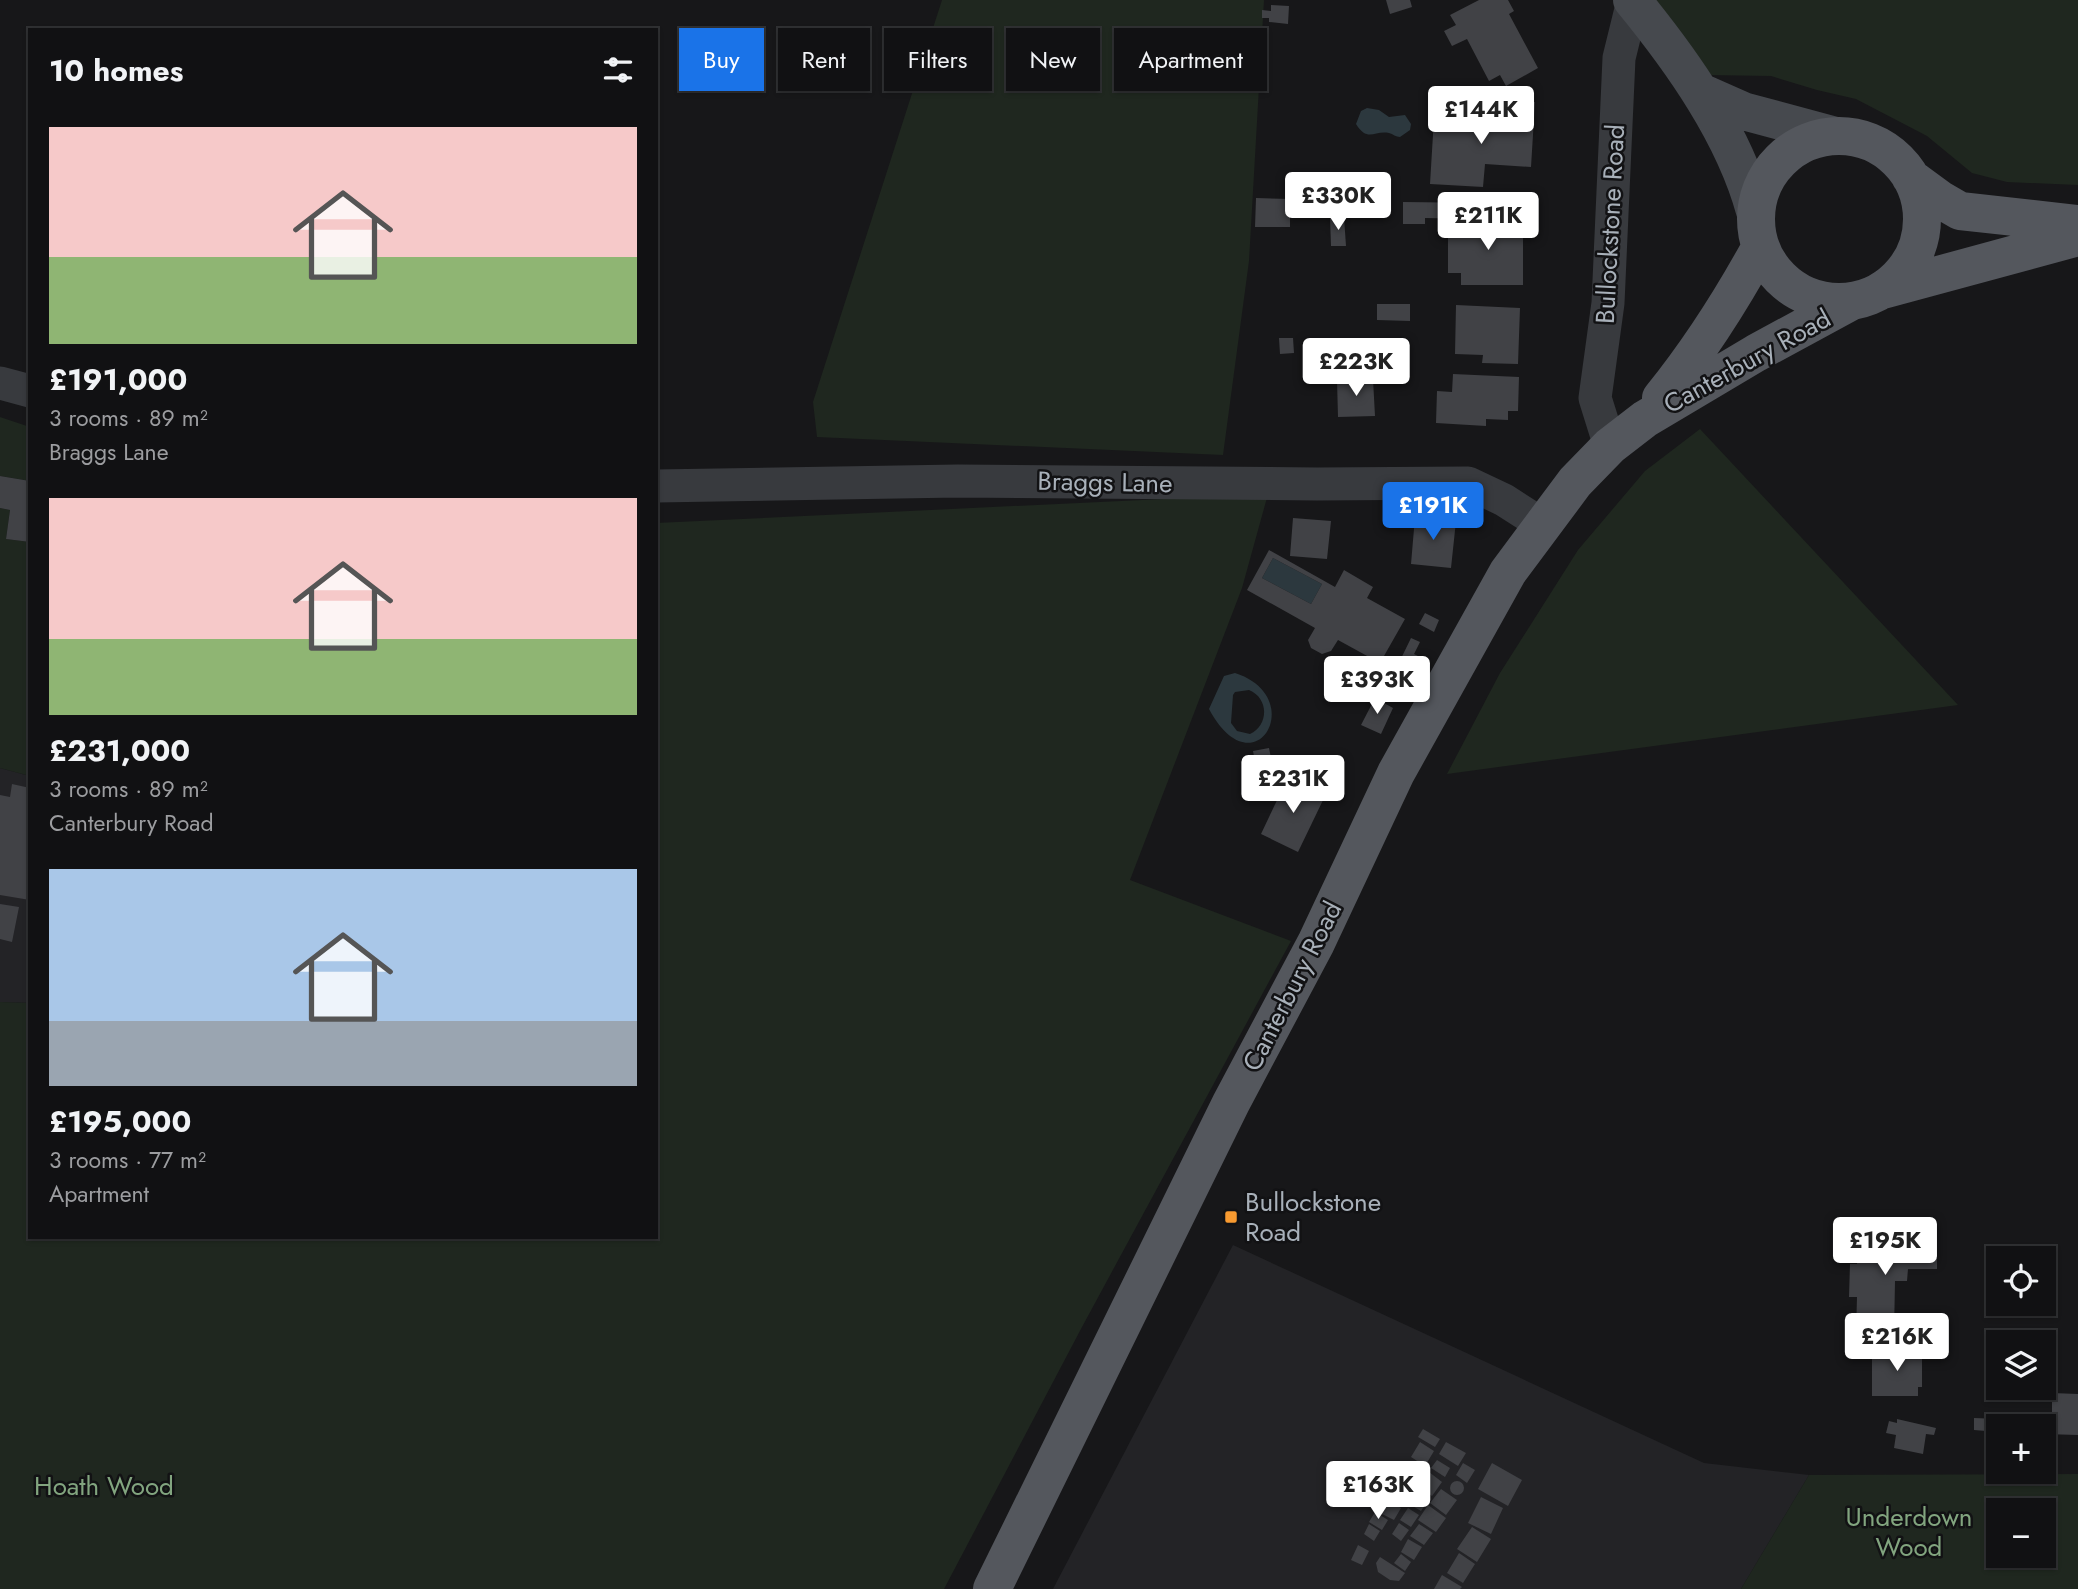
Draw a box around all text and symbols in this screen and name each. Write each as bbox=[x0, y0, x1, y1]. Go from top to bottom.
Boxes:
chip: Buy bbox=[679, 28, 764, 91]
chip: Rent bbox=[778, 28, 870, 91]
chip: Filters bbox=[884, 28, 992, 91]
chip: New bbox=[1006, 28, 1100, 91]
chip: Apartment bbox=[1114, 28, 1267, 91]
text: 10 homes bbox=[49, 49, 183, 92]
icon: filters bbox=[599, 51, 637, 89]
pin: £144K bbox=[1432, 86, 1530, 146]
text: £144K bbox=[1444, 92, 1518, 126]
street label: Bullockstone Road bbox=[1586, 123, 1634, 325]
icon: home bbox=[280, 172, 406, 298]
pin: £330K bbox=[1289, 173, 1387, 232]
text: £330K bbox=[1301, 178, 1375, 212]
pin: £211K bbox=[1439, 192, 1537, 252]
text: £211K bbox=[1454, 198, 1522, 232]
street label: Canterbury Road bbox=[1656, 299, 1838, 423]
pin: £223K bbox=[1307, 338, 1405, 398]
text: £223K bbox=[1319, 344, 1393, 378]
text: £191,000 bbox=[49, 358, 187, 401]
text: 3 rooms · 89 m² bbox=[49, 401, 208, 435]
text: Braggs Lane bbox=[49, 435, 169, 469]
street label: Braggs Lane bbox=[1037, 462, 1173, 502]
pin: £191K bbox=[1384, 482, 1482, 542]
text: £191K bbox=[1399, 488, 1467, 522]
icon: home bbox=[280, 543, 406, 669]
pin: £393K bbox=[1328, 656, 1426, 716]
text: £393K bbox=[1340, 662, 1414, 696]
text: £231,000 bbox=[49, 729, 190, 772]
pin: £231K bbox=[1244, 756, 1342, 815]
text: £231K bbox=[1257, 761, 1329, 795]
text: 3 rooms · 89 m² bbox=[49, 772, 208, 806]
text: Canterbury Road bbox=[49, 806, 214, 840]
street label: Canterbury Road bbox=[1233, 895, 1351, 1077]
icon: home bbox=[280, 914, 406, 1040]
text: £195,000 bbox=[49, 1100, 191, 1143]
text: 3 rooms · 77 m² bbox=[49, 1143, 206, 1177]
text: Apartment bbox=[49, 1177, 149, 1211]
place label: Bullockstone Road bbox=[1245, 1183, 1381, 1251]
marker: Bullockstone Road bbox=[1223, 1209, 1239, 1225]
pin: £195K bbox=[1836, 1218, 1934, 1277]
text: £195K bbox=[1849, 1223, 1921, 1257]
map controls bbox=[1986, 1246, 2056, 1568]
button: locate bbox=[1986, 1246, 2056, 1316]
pin: £216K bbox=[1848, 1314, 1946, 1373]
text: £216K bbox=[1861, 1319, 1933, 1353]
button: layers bbox=[1986, 1330, 2056, 1400]
button: + bbox=[1986, 1414, 2056, 1484]
pin: £163K bbox=[1329, 1462, 1427, 1521]
park label: Hoath Wood bbox=[34, 1467, 174, 1505]
text: £163K bbox=[1342, 1467, 1414, 1501]
park label: Underdown Wood bbox=[1845, 1498, 1973, 1566]
button: − bbox=[1986, 1498, 2056, 1568]

